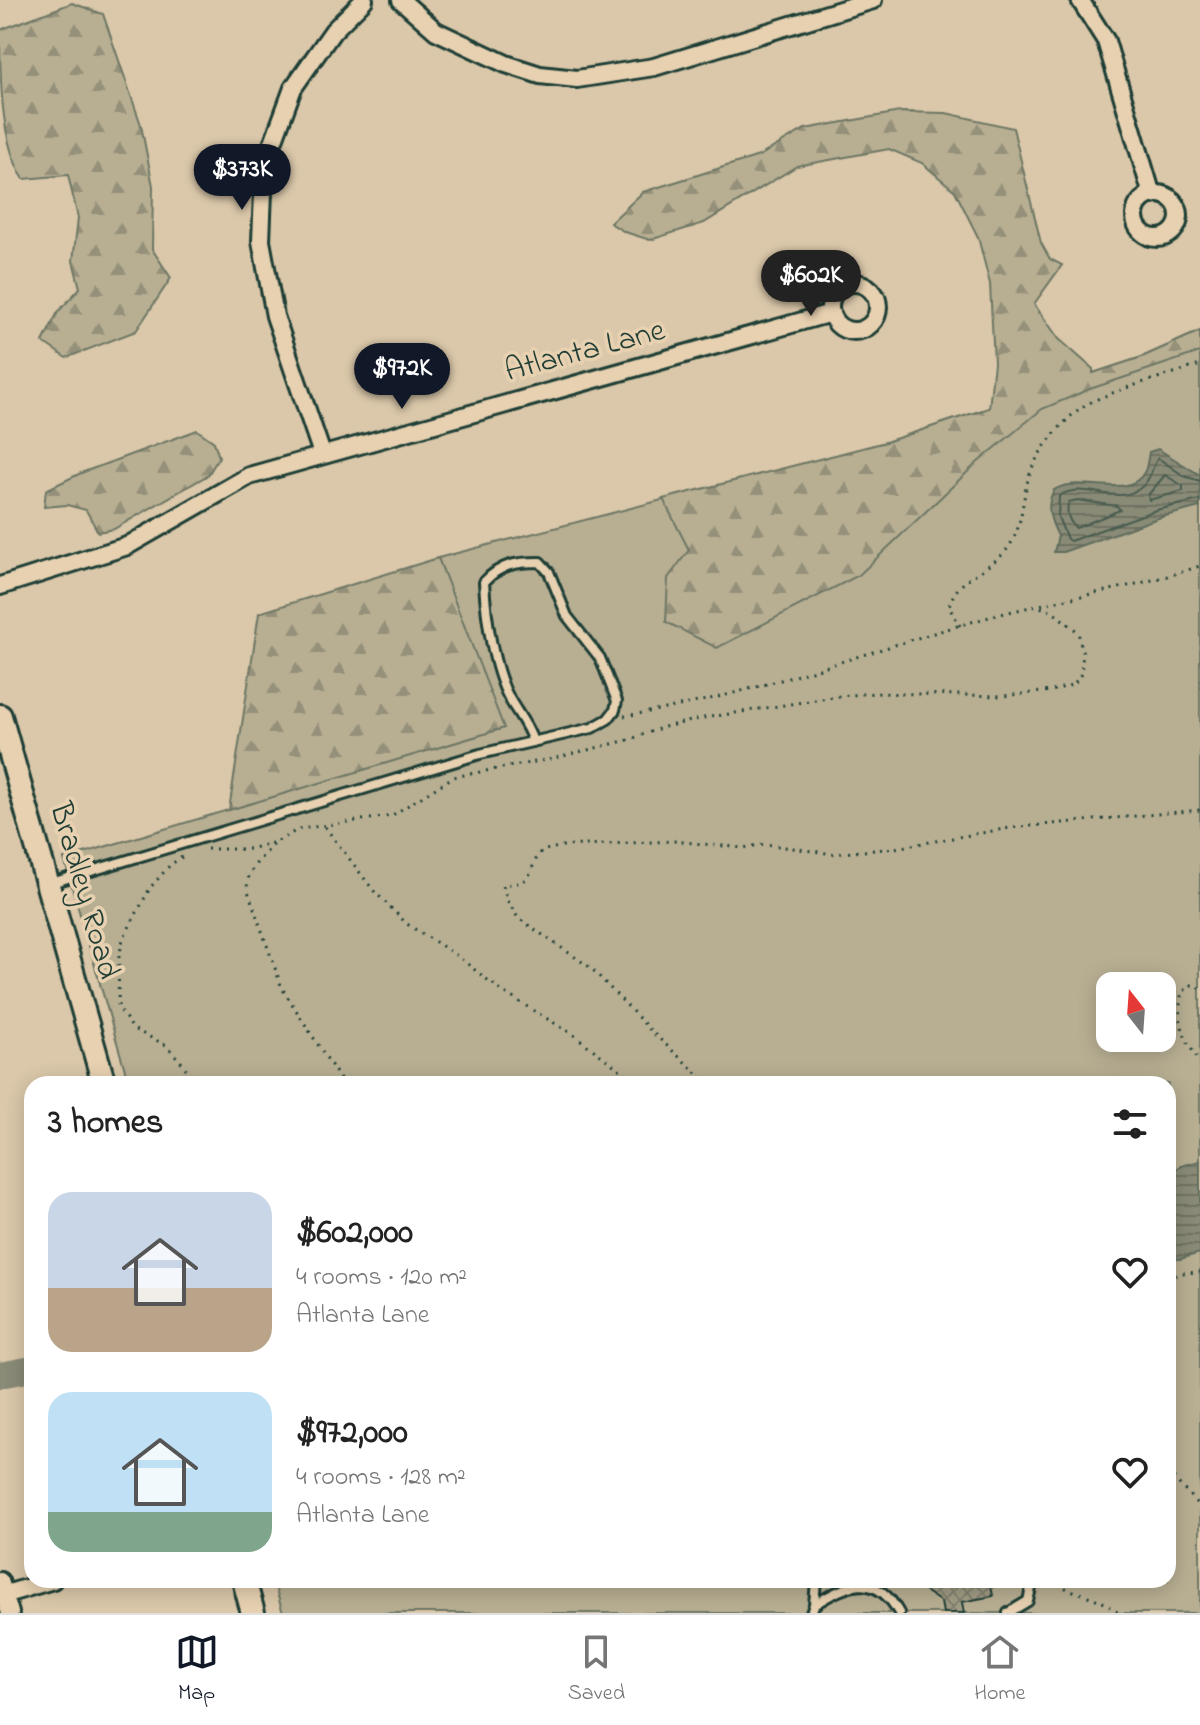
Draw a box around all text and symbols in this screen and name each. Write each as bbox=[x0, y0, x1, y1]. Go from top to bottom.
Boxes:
pin: $373K bbox=[186, 144, 298, 212]
text: $373K bbox=[212, 151, 272, 189]
pin: $602K bbox=[755, 250, 867, 318]
text: $602K bbox=[779, 257, 843, 295]
street label: Atlanta Lane bbox=[500, 308, 671, 396]
pin: $972K bbox=[346, 343, 458, 411]
text: $972K bbox=[372, 350, 432, 388]
street label: Bradley Road bbox=[35, 796, 131, 985]
north arrow bbox=[1096, 972, 1176, 1052]
map controls bbox=[1096, 972, 1176, 1052]
text: 3 homes bbox=[48, 1099, 163, 1149]
icon: filters bbox=[1108, 1102, 1152, 1146]
text: $602,000 bbox=[296, 1209, 413, 1259]
icon: home bbox=[112, 1224, 208, 1320]
icon: heart bbox=[1108, 1250, 1152, 1294]
text: 4 rooms · 120 m² bbox=[296, 1259, 467, 1297]
text: Atlanta Lane bbox=[296, 1297, 429, 1335]
text: $972,000 bbox=[296, 1409, 408, 1459]
icon: home bbox=[112, 1424, 208, 1520]
icon: heart bbox=[1108, 1450, 1152, 1494]
text: 4 rooms · 128 m² bbox=[296, 1459, 466, 1497]
text: Atlanta Lane bbox=[296, 1497, 429, 1535]
tab: Map bbox=[175, 1630, 219, 1710]
tab: Saved bbox=[568, 1630, 625, 1710]
tab: Home bbox=[974, 1630, 1025, 1710]

